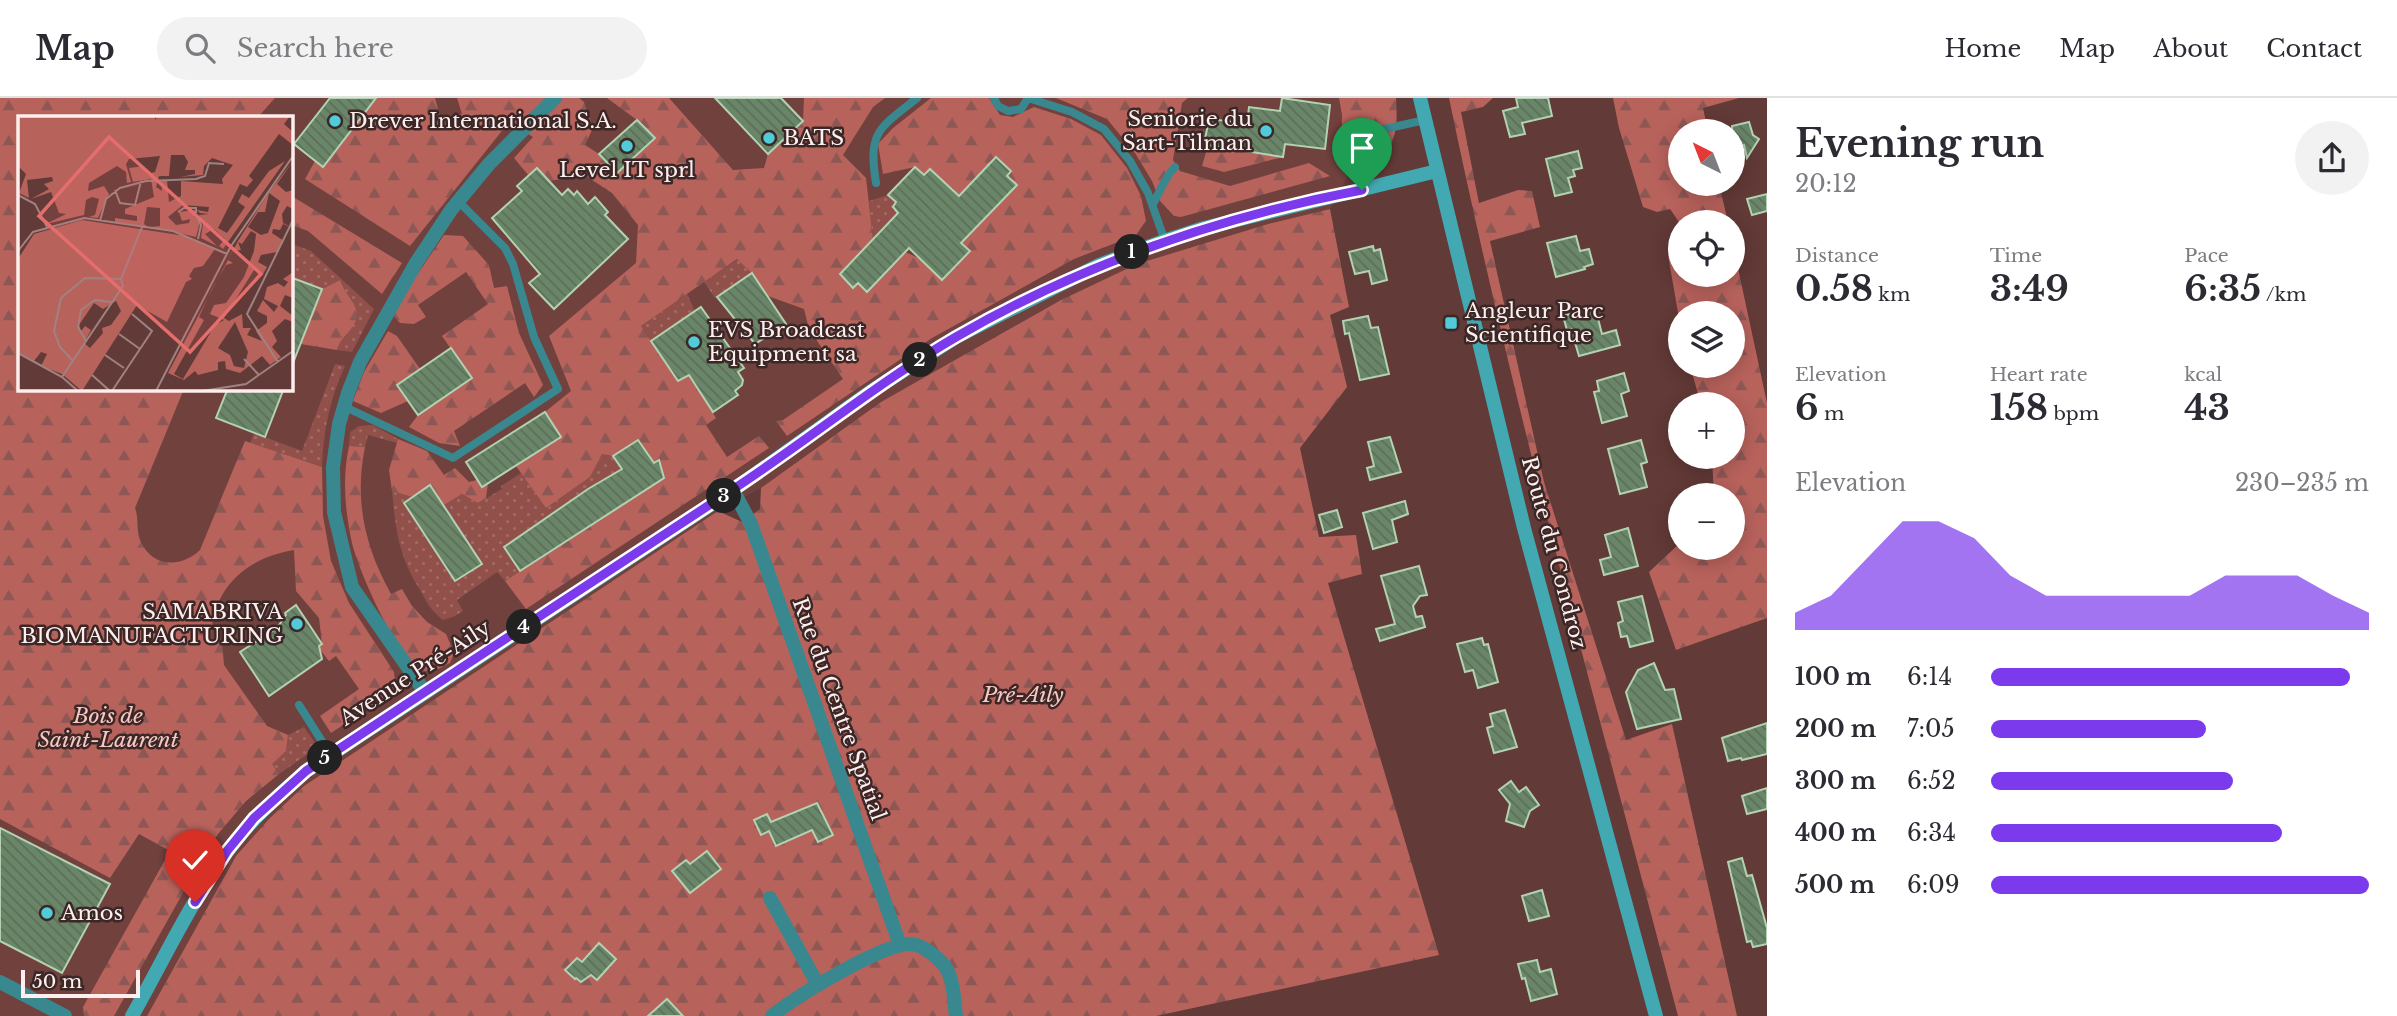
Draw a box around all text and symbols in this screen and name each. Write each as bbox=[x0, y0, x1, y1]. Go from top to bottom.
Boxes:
search box bbox=[157, 17, 647, 80]
text: Map bbox=[35, 28, 115, 69]
icon: search bbox=[181, 29, 219, 67]
text: Search here bbox=[237, 32, 394, 64]
text: Home bbox=[1945, 34, 2021, 63]
text: Map bbox=[2059, 34, 2115, 63]
text: About bbox=[2153, 34, 2228, 63]
text: Contact bbox=[2266, 34, 2362, 63]
place label: Seniorie du Sart-Tilman bbox=[1122, 106, 1252, 156]
place label: Drever International S.A. bbox=[349, 108, 617, 134]
marker: Drever International S.A. bbox=[327, 113, 343, 129]
inset map bbox=[18, 116, 292, 390]
pin bbox=[1332, 118, 1392, 190]
north arrow bbox=[1668, 119, 1745, 196]
map controls bbox=[1668, 119, 1745, 560]
text: Evening run bbox=[1795, 120, 2044, 167]
button: share bbox=[2295, 121, 2369, 195]
marker: Seniorie du Sart-Tilman bbox=[1258, 123, 1274, 139]
place label: BATS bbox=[783, 125, 844, 151]
icon: arrive bbox=[1343, 129, 1381, 167]
marker: BATS bbox=[761, 130, 777, 146]
marker: Level IT sprl bbox=[619, 138, 635, 154]
place label: Level IT sprl bbox=[559, 157, 695, 183]
text: 20:12 bbox=[1795, 170, 1857, 198]
button: locate bbox=[1668, 210, 1745, 287]
pin: 1 bbox=[1114, 234, 1150, 270]
text: 1 bbox=[1127, 240, 1136, 263]
text: Distance bbox=[1795, 244, 1879, 267]
text: Time bbox=[1990, 244, 2042, 267]
text: Pace bbox=[2184, 244, 2229, 267]
text: 0.58 bbox=[1795, 267, 1873, 310]
text: 3:49 bbox=[1990, 267, 2069, 310]
text: 6:35 bbox=[2184, 267, 2261, 310]
text: km bbox=[1873, 283, 1910, 306]
text: /km bbox=[2261, 283, 2307, 306]
place label: Angleur Parc Scientifique bbox=[1464, 298, 1604, 348]
button: layers bbox=[1668, 301, 1745, 378]
marker: Angleur Parc Scientifique bbox=[1443, 315, 1459, 331]
place label: EVS Broadcast Equipment sa bbox=[708, 317, 865, 367]
marker: EVS Broadcast Equipment sa bbox=[686, 334, 702, 350]
pin: 2 bbox=[902, 342, 937, 378]
text: 2 bbox=[913, 348, 926, 371]
text: Elevation bbox=[1795, 363, 1887, 386]
text: Heart rate bbox=[1990, 363, 2088, 386]
text: kcal bbox=[2184, 363, 2222, 386]
text: 6 bbox=[1795, 386, 1819, 429]
text: 158 bbox=[1990, 386, 2048, 429]
text: 43 bbox=[2184, 386, 2230, 429]
button: + bbox=[1668, 392, 1745, 469]
text: m bbox=[1819, 402, 1844, 425]
text: bpm bbox=[2048, 402, 2099, 425]
street label: Route du Condroz bbox=[1516, 454, 1592, 652]
text: Elevation bbox=[1795, 469, 1906, 497]
text: 230–235 m bbox=[2235, 469, 2369, 497]
pin: 3 bbox=[706, 478, 742, 514]
button: − bbox=[1668, 483, 1745, 560]
text: 3 bbox=[717, 484, 730, 507]
street label: Rue du Centre Spatial bbox=[787, 594, 891, 824]
place label: SAMABRIVA BIOMANUFACTURING bbox=[20, 599, 284, 649]
pin: 4 bbox=[506, 610, 542, 644]
street label: Avenue Pré-Aily bbox=[334, 614, 496, 732]
text: 4 bbox=[517, 615, 530, 638]
marker: SAMABRIVA BIOMANUFACTURING bbox=[289, 616, 305, 632]
text: 100 m bbox=[1795, 663, 1871, 691]
text: 6:14 bbox=[1907, 663, 1952, 691]
park label: Pré-Aily bbox=[981, 682, 1064, 708]
park label: Bois de Saint-Laurent bbox=[38, 703, 179, 753]
text: 200 m bbox=[1795, 715, 1876, 743]
text: 7:05 bbox=[1907, 715, 1955, 743]
pin: 5 bbox=[308, 740, 342, 776]
text: 5 bbox=[319, 746, 330, 769]
text: 300 m bbox=[1795, 767, 1876, 795]
text: 6:52 bbox=[1907, 767, 1956, 795]
text: 400 m bbox=[1795, 819, 1877, 847]
text: 6:34 bbox=[1907, 819, 1956, 847]
pin bbox=[165, 830, 225, 902]
icon: check bbox=[176, 841, 214, 879]
text: 500 m bbox=[1795, 871, 1875, 899]
text: 6:09 bbox=[1907, 871, 1960, 899]
place label: Amos bbox=[60, 900, 123, 926]
marker: Amos bbox=[39, 905, 55, 921]
scale bar bbox=[21, 967, 140, 999]
text: 50 m bbox=[32, 970, 82, 993]

